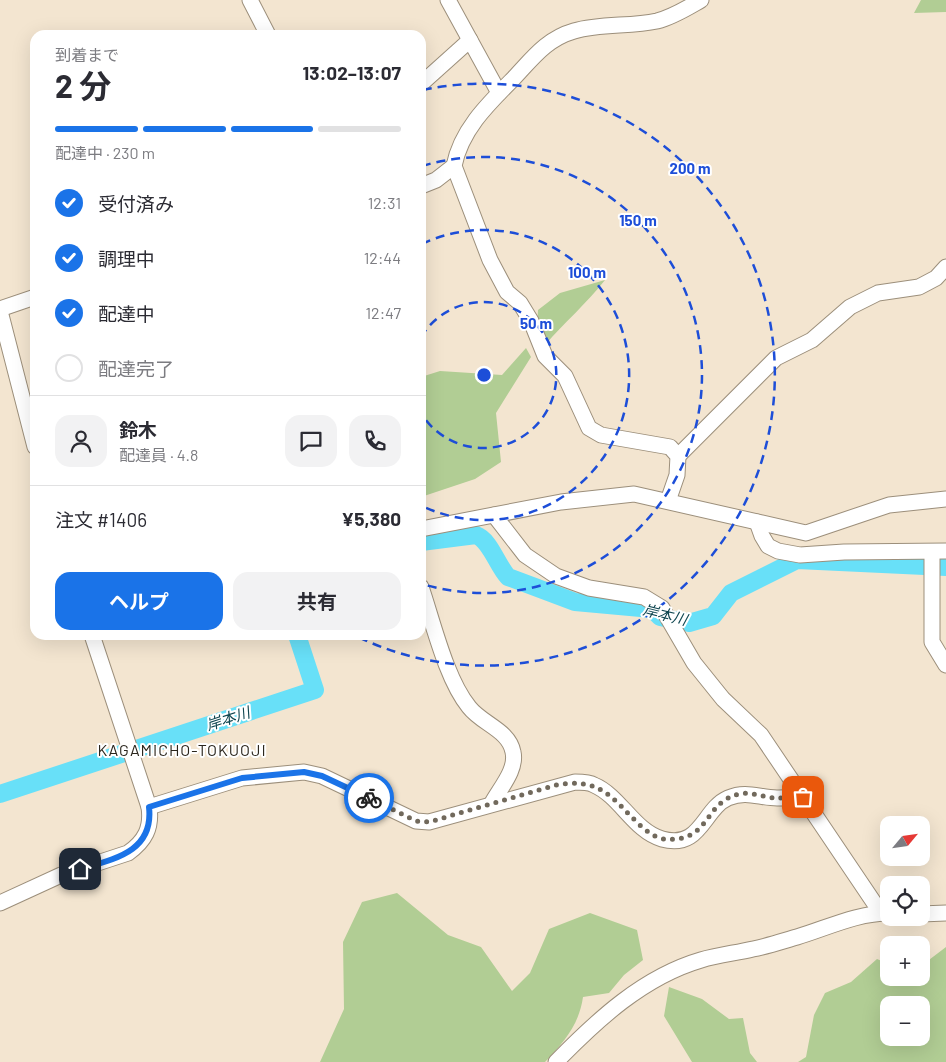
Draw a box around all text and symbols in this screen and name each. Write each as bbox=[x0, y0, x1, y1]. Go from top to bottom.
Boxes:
text: 到着まで bbox=[55, 45, 119, 64]
text: 13:02–13:07 bbox=[302, 61, 401, 84]
text: 2 分 bbox=[55, 66, 111, 104]
text: 配達中 · 230 m bbox=[55, 143, 155, 162]
text: 200 m bbox=[669, 159, 711, 177]
icon: check bbox=[55, 189, 83, 217]
text: 受付済み bbox=[98, 192, 174, 215]
text: 12:31 bbox=[368, 193, 401, 212]
text: 150 m bbox=[619, 211, 657, 229]
icon: check bbox=[55, 244, 83, 272]
text: 調理中 bbox=[98, 247, 155, 270]
text: 12:44 bbox=[364, 248, 401, 267]
text: 100 m bbox=[568, 263, 606, 281]
icon: check bbox=[55, 299, 83, 327]
text: 配達中 bbox=[98, 302, 155, 325]
text: 12:47 bbox=[365, 303, 401, 322]
text: 50 m bbox=[520, 314, 552, 332]
text: 配達完了 bbox=[98, 357, 174, 380]
centre of rings bbox=[475, 366, 493, 384]
button: person bbox=[55, 415, 107, 467]
button: chat bbox=[285, 415, 337, 467]
button: phone bbox=[349, 415, 401, 467]
text: 鈴木 bbox=[119, 418, 157, 441]
text: 配達員 · 4.8 bbox=[119, 445, 198, 464]
text: ¥5,380 bbox=[341, 507, 401, 530]
text: 注文 #1406 bbox=[55, 508, 147, 531]
button: ヘルプ bbox=[55, 572, 223, 630]
button: 共有 bbox=[233, 572, 401, 630]
water label: 岸本川 bbox=[641, 600, 691, 629]
water label: 岸本川 bbox=[204, 702, 254, 734]
district label: KAGAMICHO-TOKUOJI bbox=[97, 740, 267, 759]
courier bbox=[344, 773, 394, 823]
pin bbox=[782, 776, 824, 818]
icon: bag bbox=[789, 783, 817, 811]
icon: bike bbox=[355, 784, 383, 812]
north arrow bbox=[880, 816, 930, 866]
map controls bbox=[880, 816, 930, 1046]
pin bbox=[59, 848, 101, 890]
icon: home bbox=[66, 855, 94, 883]
button: locate bbox=[880, 876, 930, 926]
button: + bbox=[880, 936, 930, 986]
button: − bbox=[880, 996, 930, 1046]

